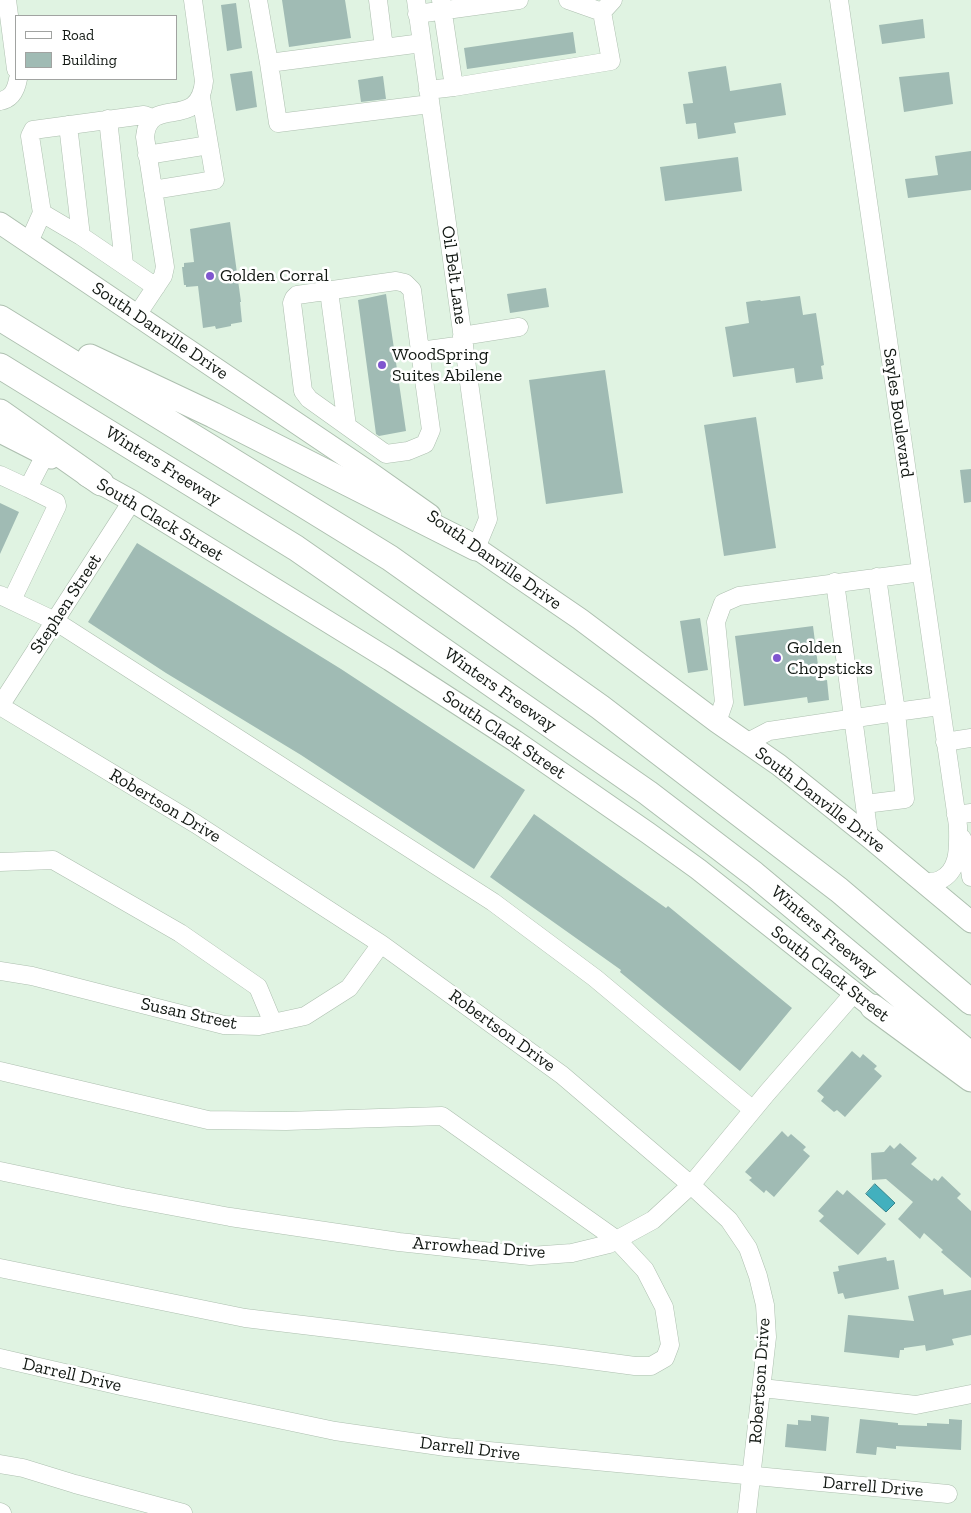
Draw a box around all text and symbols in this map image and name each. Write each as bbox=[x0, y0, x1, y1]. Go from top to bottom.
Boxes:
legend bbox=[15, 15, 178, 80]
text: Road bbox=[62, 26, 94, 44]
text: Building bbox=[62, 51, 117, 69]
street label: Oil Belt Lane bbox=[436, 224, 472, 326]
place label: Golden Corral bbox=[220, 265, 329, 287]
marker: Golden Corral bbox=[204, 270, 216, 282]
street label: South Danville Drive bbox=[88, 277, 232, 385]
place label: WoodSpring Suites Abilene bbox=[392, 344, 502, 386]
street label: Sayles Boulevard bbox=[878, 347, 918, 479]
marker: WoodSpring Suites Abilene bbox=[376, 359, 388, 371]
street label: Winters Freeway bbox=[101, 422, 225, 510]
street label: South Clack Street bbox=[93, 474, 227, 566]
street label: South Danville Drive bbox=[422, 505, 566, 615]
street label: Stephen Street bbox=[26, 550, 106, 658]
place label: Golden Chopsticks bbox=[787, 637, 873, 680]
street label: Winters Freeway bbox=[440, 643, 560, 737]
marker: Golden Chopsticks bbox=[771, 652, 783, 664]
street label: South Clack Street bbox=[438, 686, 570, 784]
street label: South Danville Drive bbox=[750, 742, 890, 858]
street label: Robertson Drive bbox=[105, 764, 225, 848]
street label: Winters Freeway bbox=[766, 881, 882, 983]
street label: South Clack Street bbox=[767, 921, 893, 1027]
street label: Robertson Drive bbox=[445, 985, 559, 1077]
street label: Susan Street bbox=[139, 993, 239, 1035]
street label: Arrowhead Drive bbox=[412, 1233, 546, 1263]
street label: Robertson Drive bbox=[745, 1317, 775, 1445]
street label: Darrell Drive bbox=[20, 1353, 124, 1397]
street label: Darrell Drive bbox=[419, 1432, 521, 1466]
street label: Darrell Drive bbox=[822, 1472, 924, 1502]

